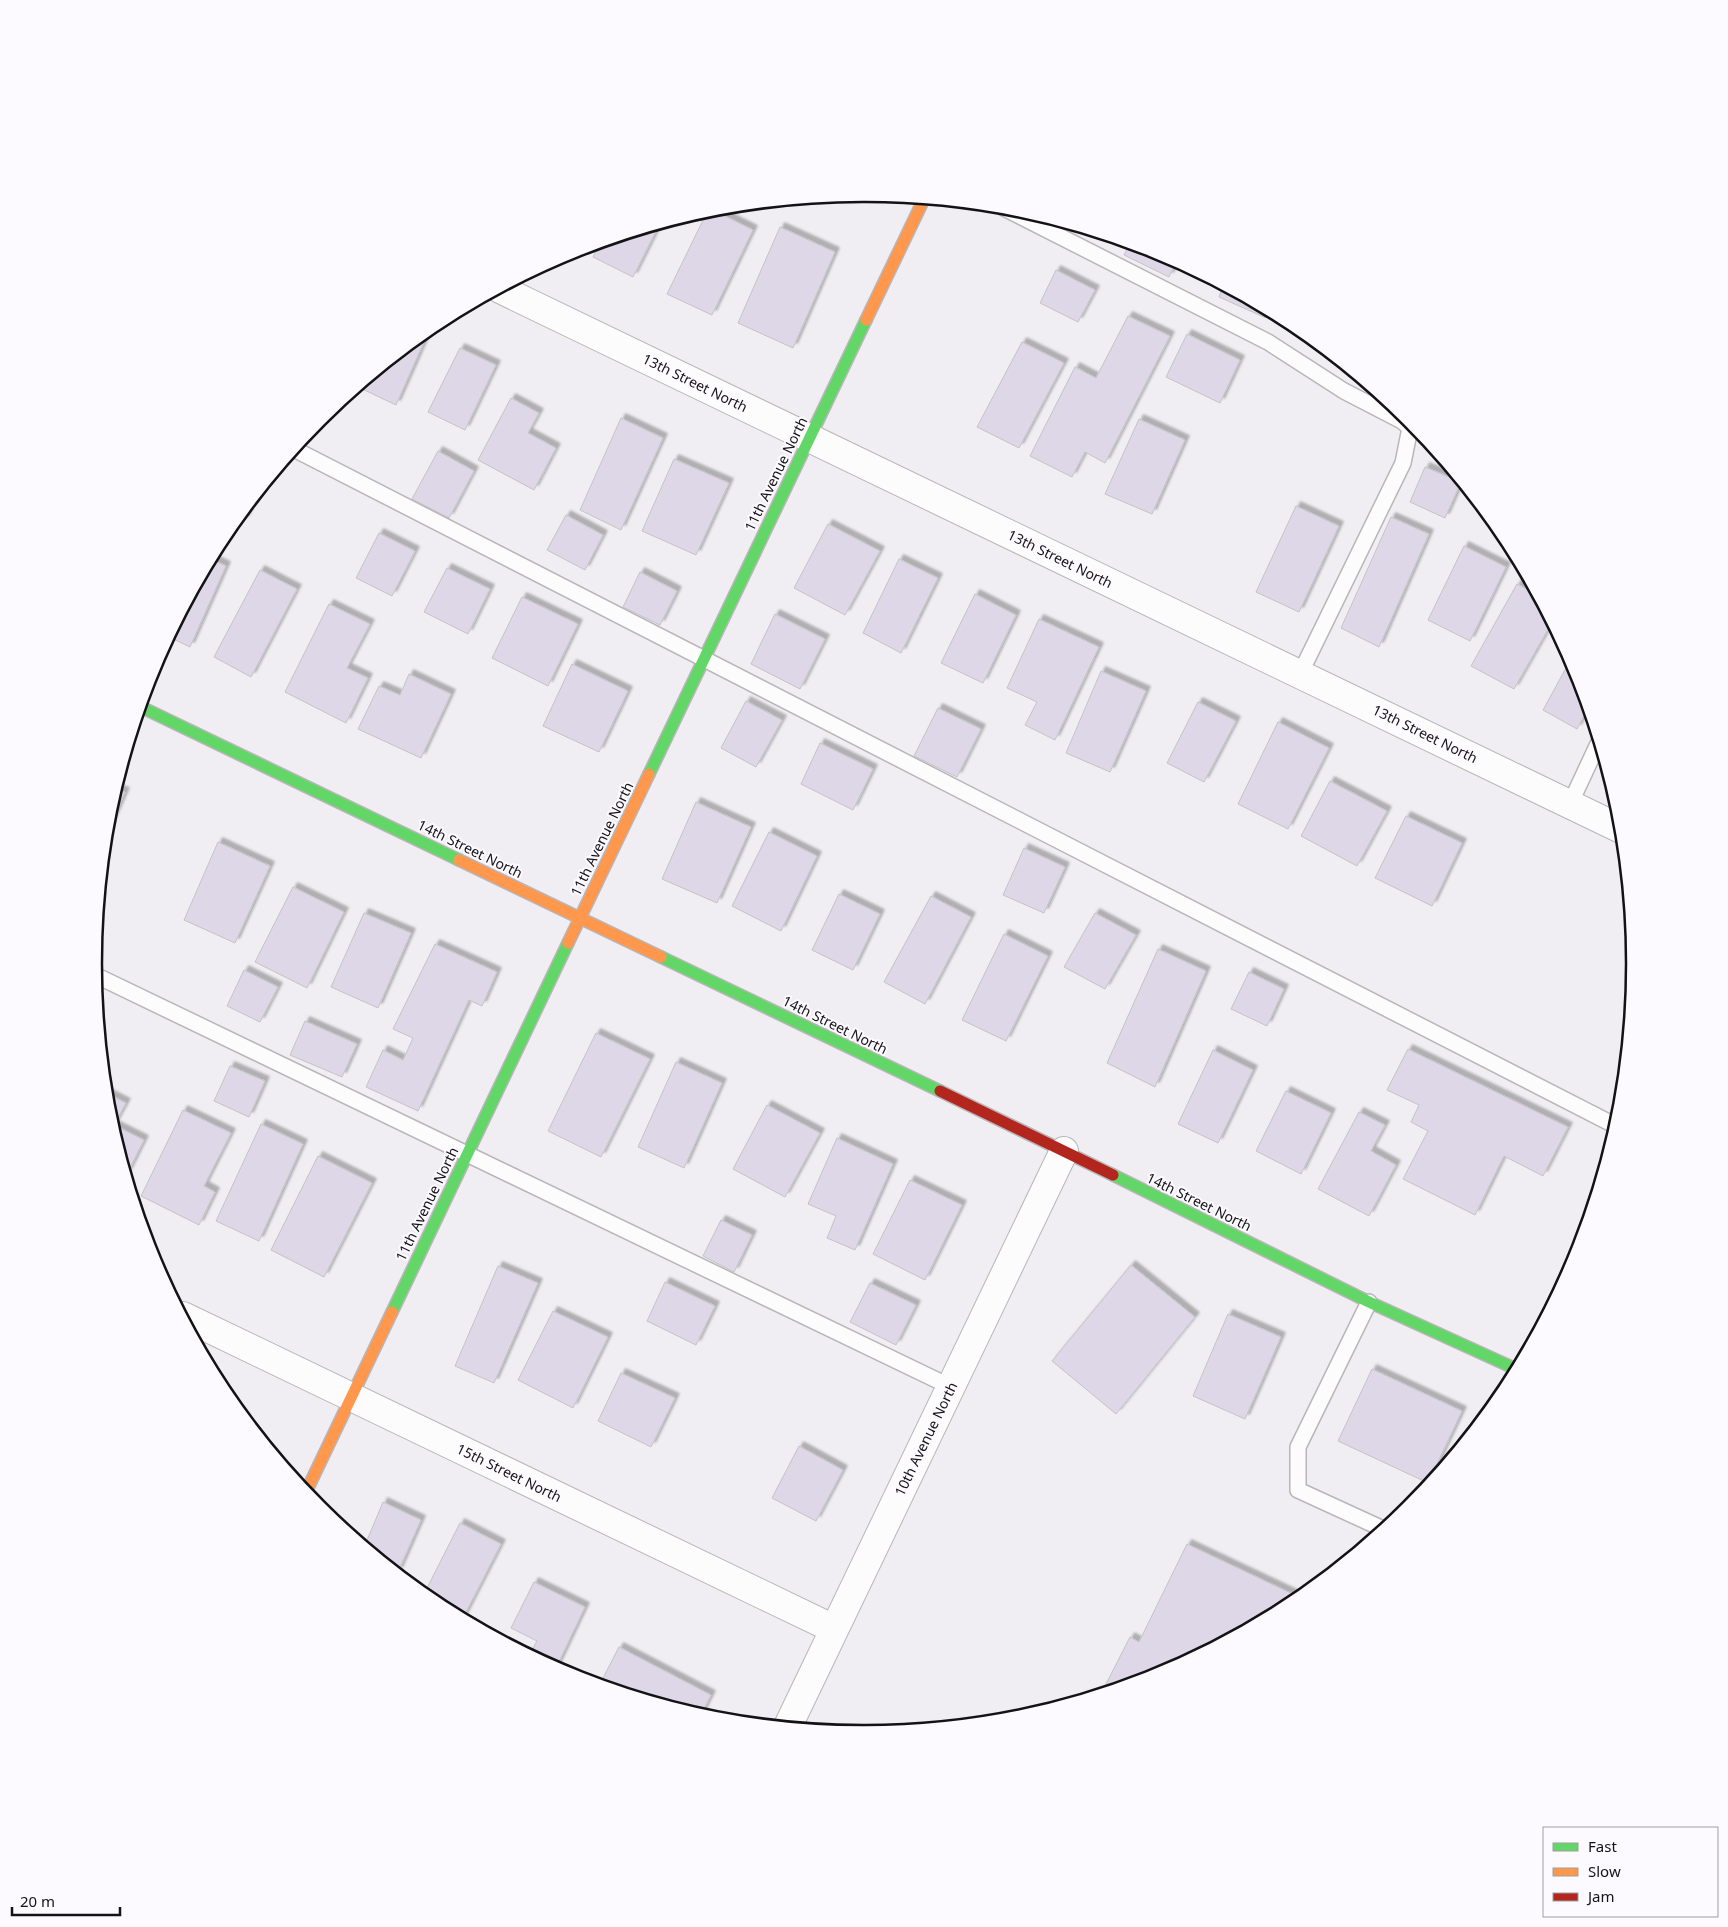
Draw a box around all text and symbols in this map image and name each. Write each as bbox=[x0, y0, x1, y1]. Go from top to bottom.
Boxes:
street label: 13th Street North bbox=[640, 349, 751, 416]
street label: 11th Avenue North bbox=[740, 414, 811, 534]
street label: 13th Street North bbox=[1005, 525, 1116, 592]
street label: 13th Street North bbox=[1370, 700, 1481, 767]
street label: 11th Avenue North bbox=[566, 779, 637, 899]
street label: 14th Street North bbox=[415, 815, 526, 882]
street label: 14th Street North bbox=[780, 991, 891, 1058]
street label: 11th Avenue North bbox=[391, 1144, 462, 1264]
street label: 14th Street North bbox=[1144, 1168, 1255, 1235]
street label: 10th Avenue North bbox=[890, 1379, 961, 1499]
street label: 15th Street North bbox=[454, 1439, 565, 1506]
legend bbox=[1543, 1827, 1718, 1917]
text: Fast bbox=[1588, 1836, 1617, 1856]
text: Slow bbox=[1588, 1861, 1621, 1881]
scale bar bbox=[12, 1884, 120, 1916]
text: Jam bbox=[1586, 1886, 1615, 1906]
text: 20 m bbox=[20, 1891, 55, 1911]

